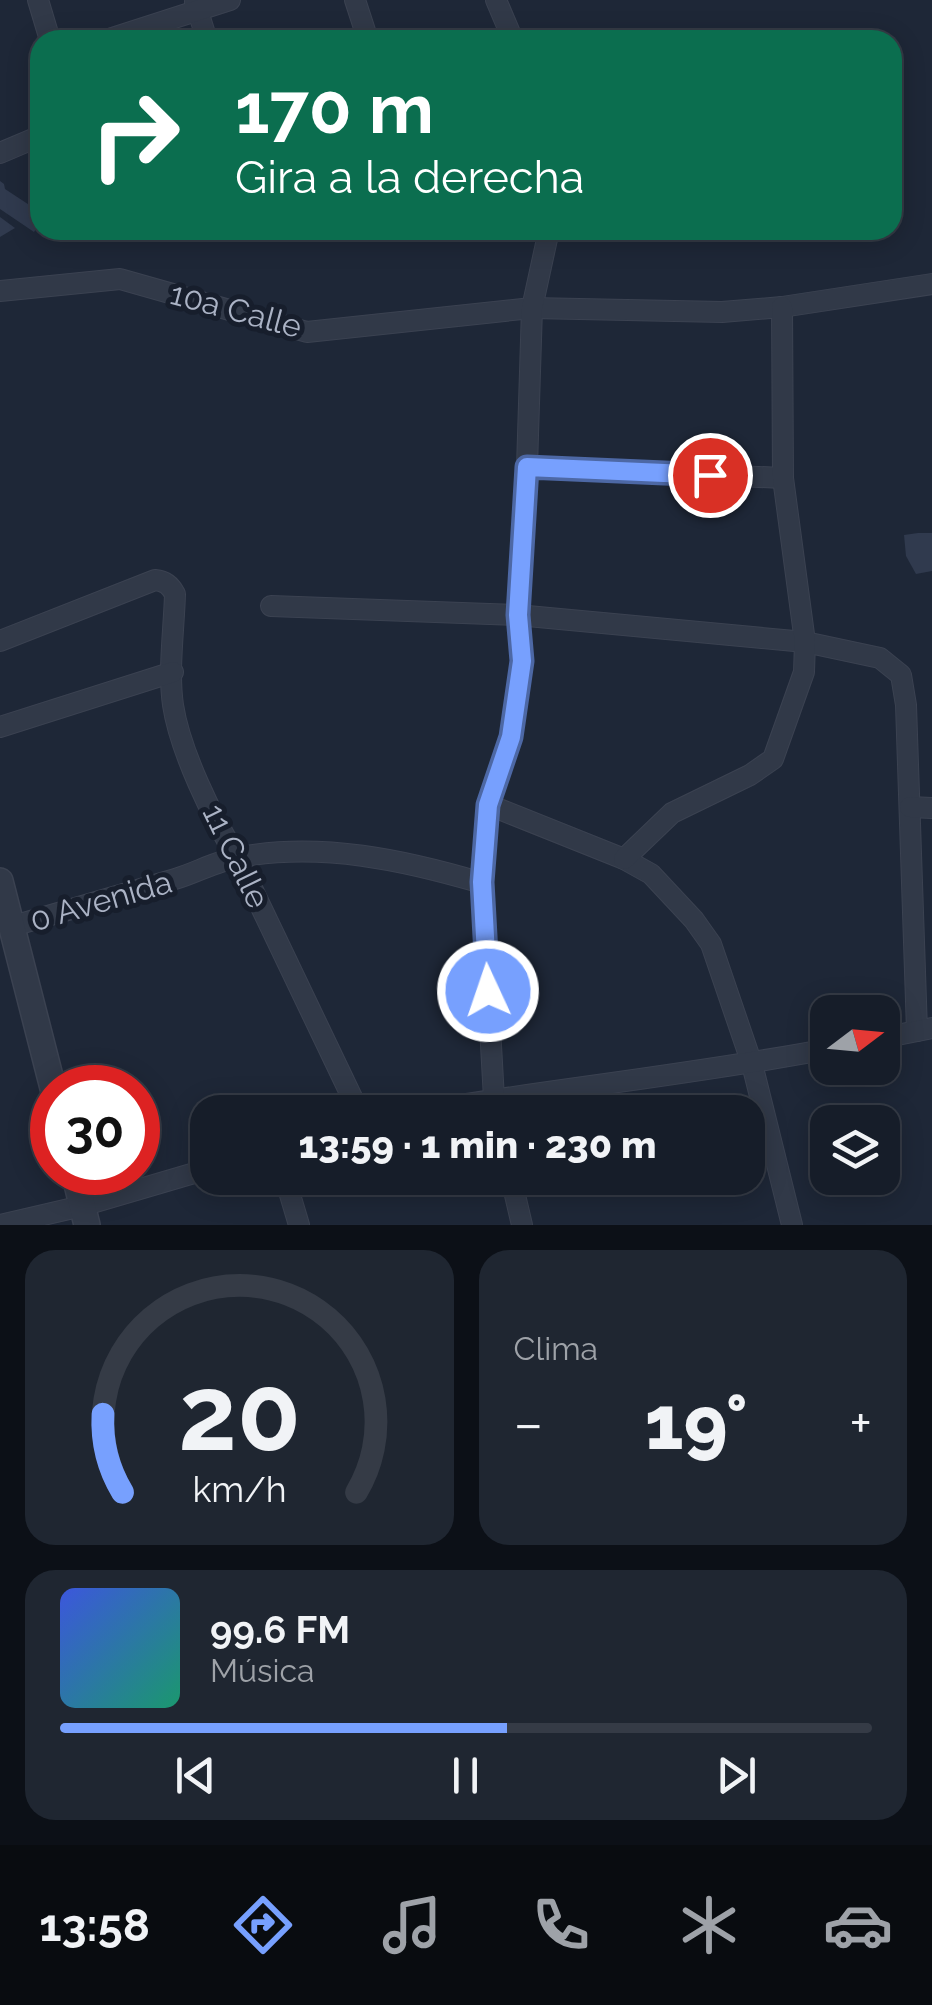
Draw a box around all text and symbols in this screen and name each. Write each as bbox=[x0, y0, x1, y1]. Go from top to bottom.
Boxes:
text: 170 m bbox=[235, 67, 434, 149]
icon: right bbox=[70, 70, 200, 200]
text: Gira a la derecha bbox=[235, 151, 584, 204]
street label: 10a Calle bbox=[166, 274, 306, 345]
pin bbox=[668, 433, 753, 518]
icon: arrive bbox=[683, 448, 738, 503]
street label: 11 Calle bbox=[195, 798, 277, 914]
street label: 0 Avenida bbox=[26, 863, 176, 938]
position arrow bbox=[436, 939, 540, 1043]
north arrow bbox=[810, 995, 900, 1085]
map controls bbox=[810, 995, 900, 1195]
speed limit sign: 30 bbox=[30, 1065, 160, 1195]
button: layers bbox=[810, 1105, 900, 1195]
text: 13:59 · 1 min · 230 m bbox=[299, 1122, 656, 1167]
text: Clima bbox=[514, 1330, 598, 1367]
text: 20 bbox=[178, 1352, 301, 1474]
text: 19° bbox=[645, 1378, 748, 1467]
text: − bbox=[514, 1391, 543, 1456]
text: + bbox=[849, 1391, 872, 1456]
text: km/h bbox=[192, 1468, 286, 1510]
text: 99.6 FM bbox=[210, 1607, 350, 1652]
text: Música bbox=[210, 1652, 315, 1689]
icon: previous bbox=[168, 1748, 223, 1803]
icon: pause bbox=[438, 1748, 493, 1803]
icon: next bbox=[709, 1748, 764, 1803]
icon: directions bbox=[228, 1890, 298, 1960]
icon: music bbox=[377, 1890, 447, 1960]
icon: phone bbox=[526, 1890, 596, 1960]
icon: climate bbox=[674, 1890, 744, 1960]
icon: car bbox=[823, 1890, 893, 1960]
text: 13:58 bbox=[39, 1899, 150, 1952]

